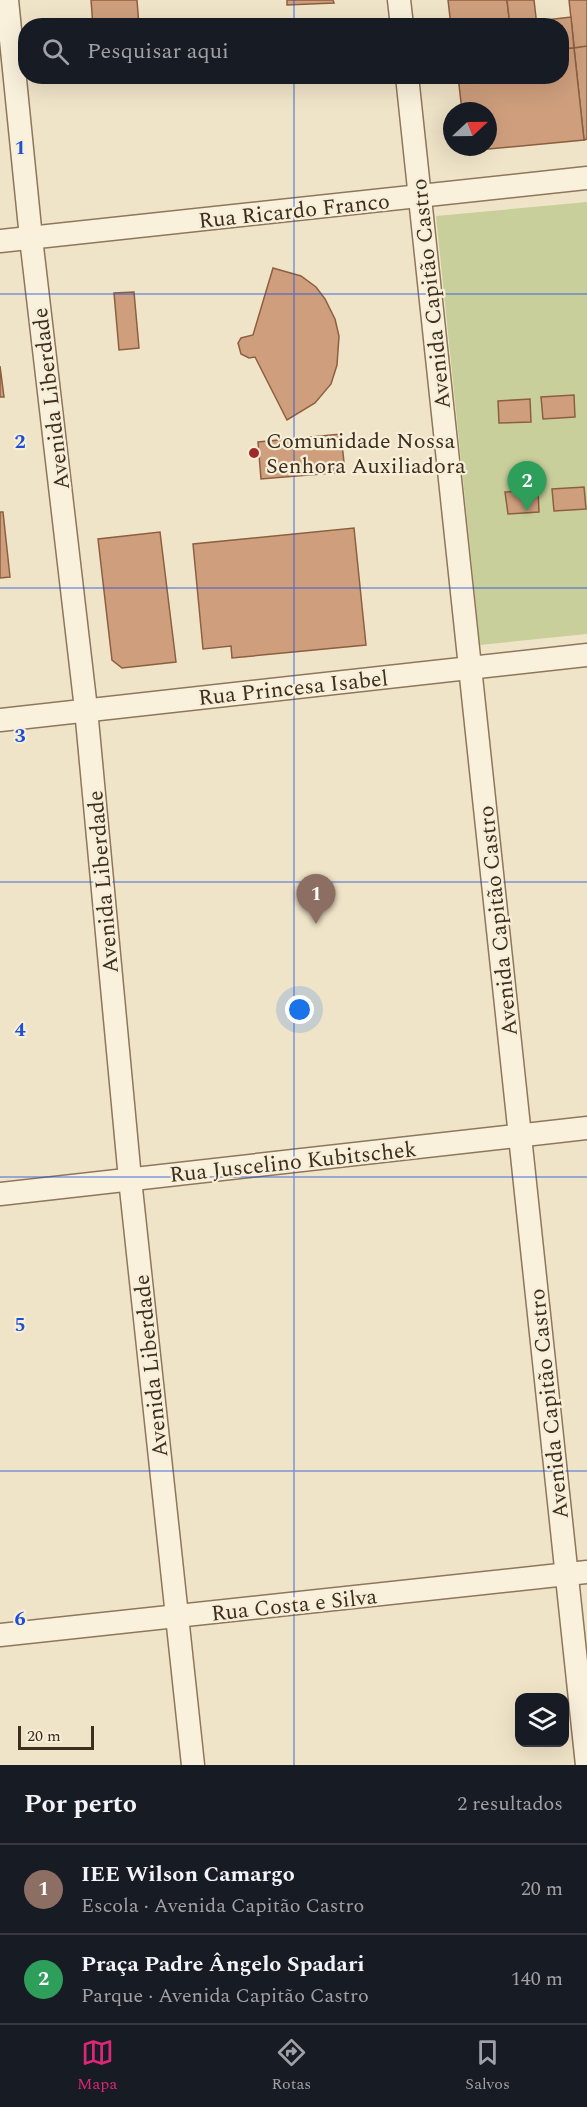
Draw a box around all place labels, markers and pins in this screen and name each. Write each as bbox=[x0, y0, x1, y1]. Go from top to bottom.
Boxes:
place label: Comunidade Nossa Senhora Auxiliadora bbox=[266, 425, 466, 483]
marker: Comunidade Nossa Senhora Auxiliadora bbox=[247, 446, 261, 460]
pin: 2 bbox=[508, 462, 546, 511]
pin: 1 bbox=[296, 874, 336, 924]

